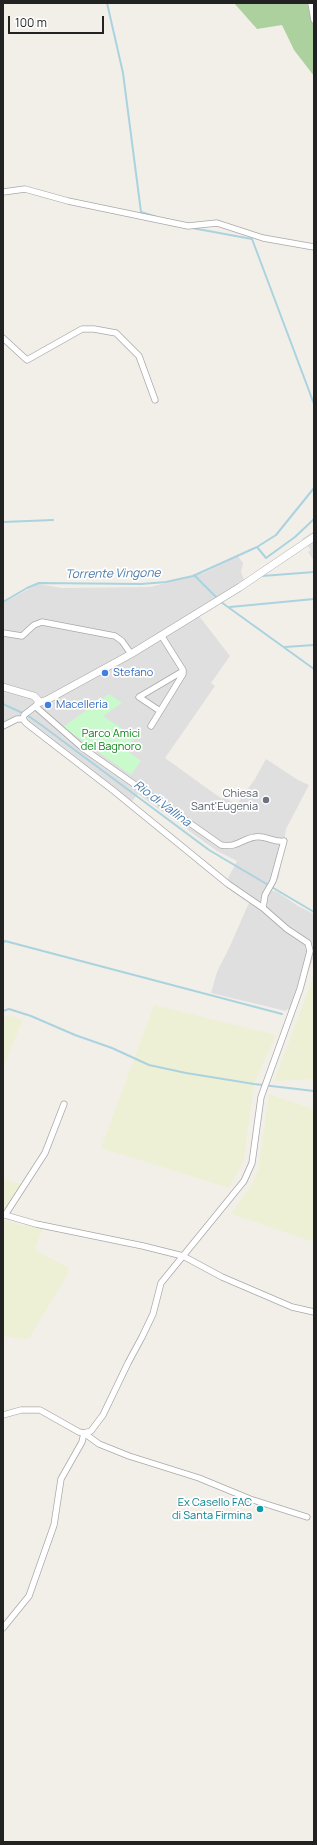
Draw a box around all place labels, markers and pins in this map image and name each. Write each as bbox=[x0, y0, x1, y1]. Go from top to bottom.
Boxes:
place label: Stefano bbox=[113, 666, 153, 680]
marker: Stefano bbox=[100, 668, 110, 678]
place label: Macelleria bbox=[56, 698, 108, 712]
marker: Macelleria bbox=[43, 700, 53, 710]
place label: Chiesa Sant'Eugenia bbox=[191, 787, 258, 813]
marker: Chiesa Sant'Eugenia bbox=[261, 795, 271, 805]
place label: Ex Casello FAC di Santa Firmina bbox=[172, 1496, 252, 1522]
marker: Ex Casello FAC di Santa Firmina bbox=[255, 1504, 265, 1514]

